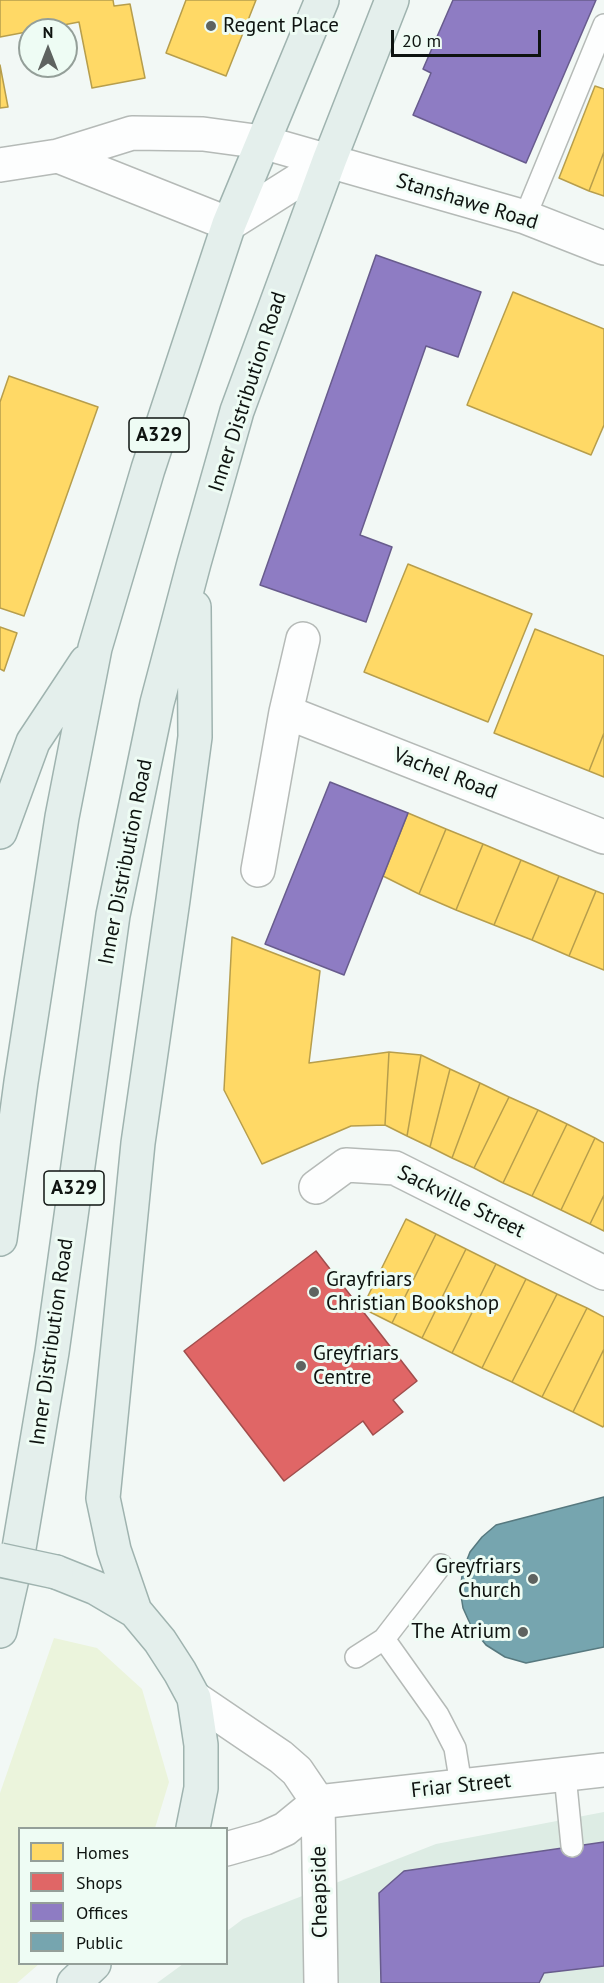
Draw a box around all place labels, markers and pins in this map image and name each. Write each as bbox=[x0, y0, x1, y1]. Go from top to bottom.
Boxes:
place label: Regent Place bbox=[223, 13, 339, 39]
marker: Regent Place bbox=[204, 19, 218, 33]
place label: Grayfriars Christian Bookshop bbox=[326, 1267, 499, 1317]
marker: Grayfriars Christian Bookshop bbox=[307, 1285, 321, 1299]
place label: Greyfriars Centre bbox=[313, 1341, 399, 1391]
marker: Greyfriars Centre bbox=[294, 1359, 308, 1373]
place label: Greyfriars Church bbox=[435, 1554, 521, 1604]
marker: Greyfriars Church bbox=[526, 1572, 540, 1586]
place label: The Atrium bbox=[411, 1619, 511, 1645]
marker: The Atrium bbox=[516, 1625, 530, 1639]

